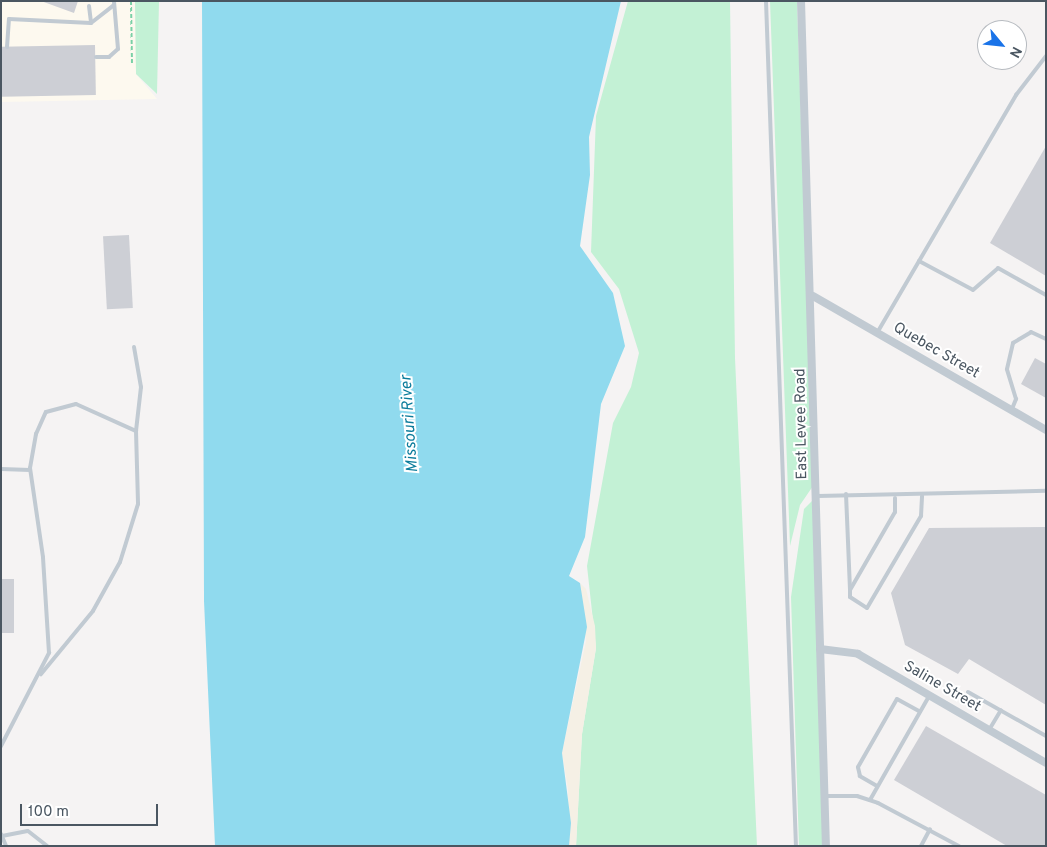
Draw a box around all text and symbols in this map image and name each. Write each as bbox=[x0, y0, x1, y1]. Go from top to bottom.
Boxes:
north arrow bbox=[977, 20, 1027, 70]
text: N bbox=[1005, 43, 1025, 60]
street label: Quebec Street bbox=[890, 319, 982, 383]
street label: East Levee Road bbox=[792, 368, 812, 480]
water label: Missouri River bbox=[397, 375, 423, 473]
street label: Saline Street bbox=[900, 658, 984, 716]
scale bar bbox=[22, 794, 160, 826]
text: 100 m bbox=[28, 803, 69, 822]

